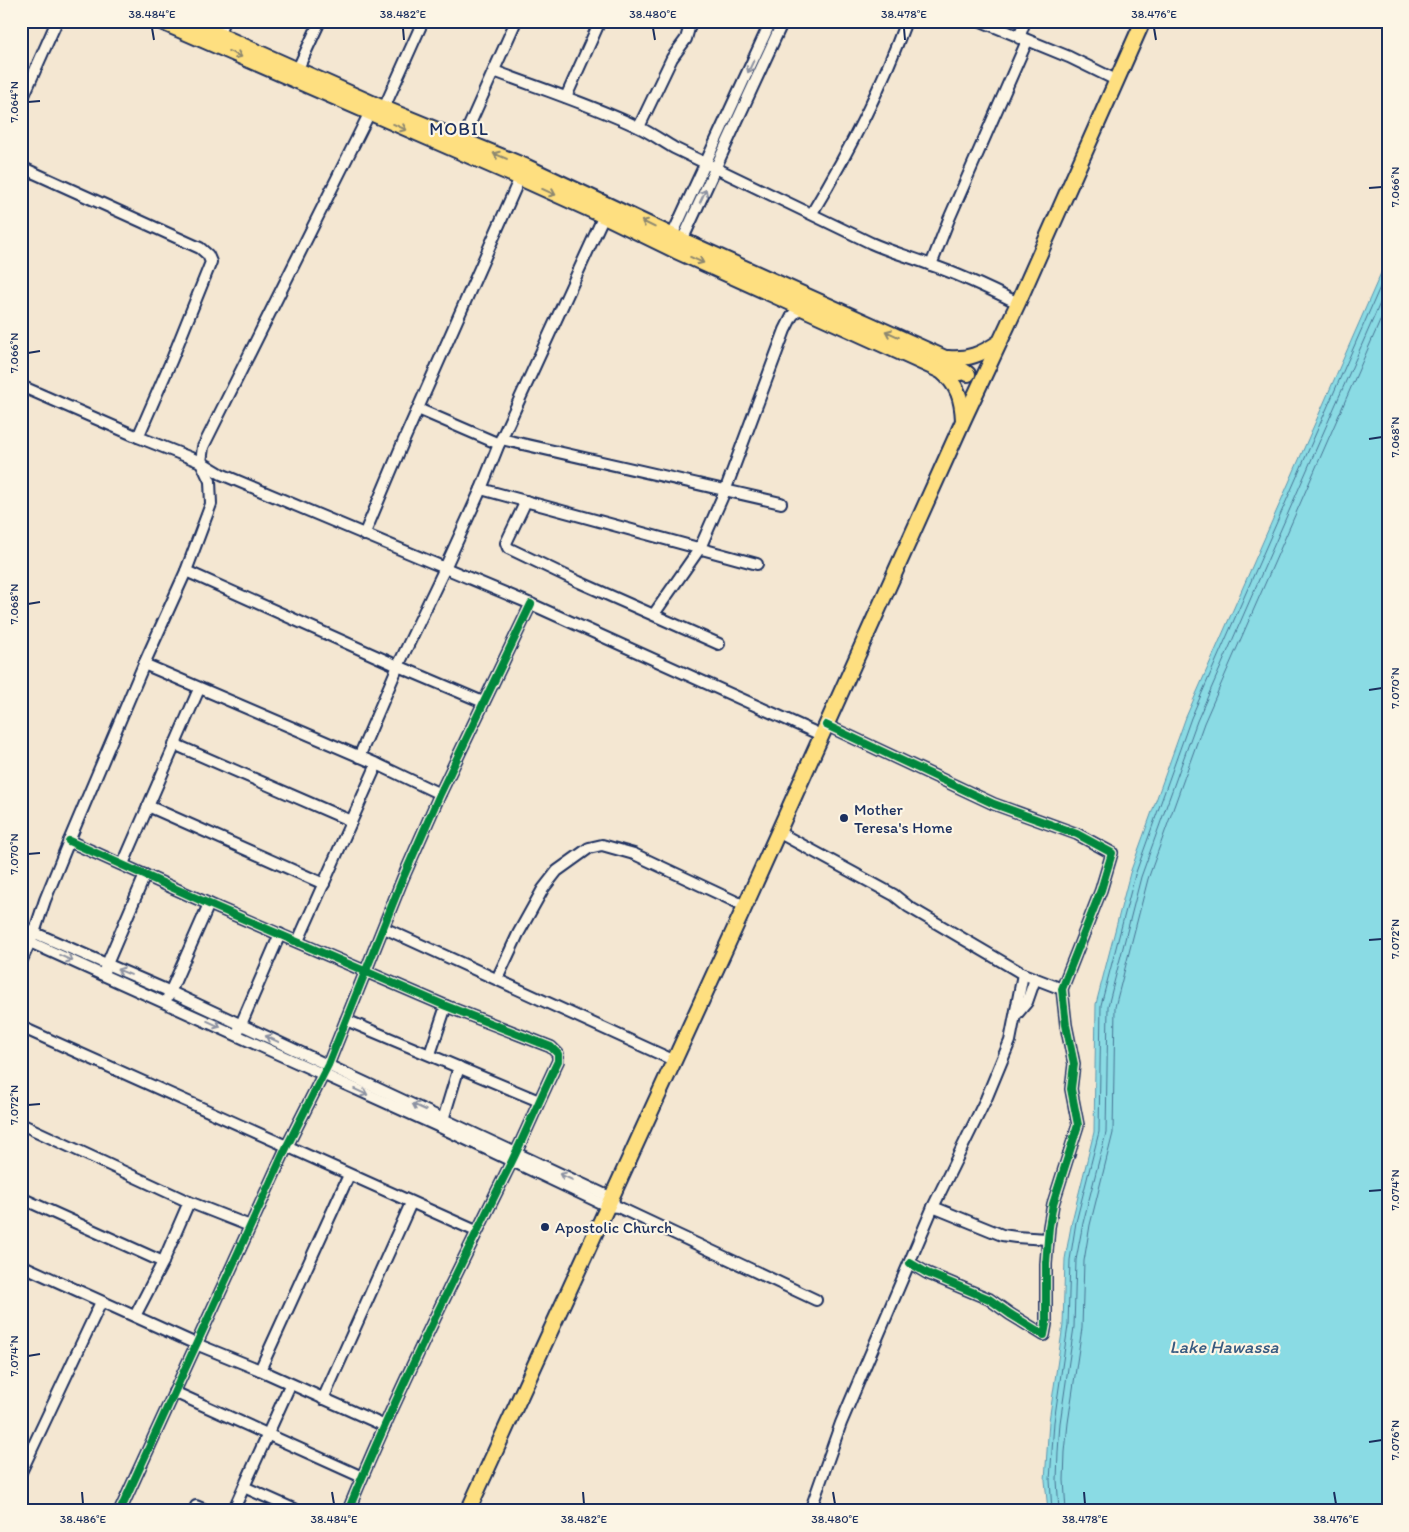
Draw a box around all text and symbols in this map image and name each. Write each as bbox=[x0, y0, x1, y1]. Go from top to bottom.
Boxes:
text: 38.484°E bbox=[128, 7, 176, 21]
text: 38.482°E bbox=[380, 7, 427, 21]
text: 38.480°E bbox=[629, 7, 677, 21]
text: 38.478°E bbox=[881, 7, 927, 21]
text: 38.476°E bbox=[1131, 7, 1177, 21]
one-way arrow bbox=[227, 50, 242, 60]
one-way arrow bbox=[745, 58, 755, 73]
text: 7.064°N bbox=[7, 81, 21, 123]
district label: MOBIL bbox=[429, 118, 489, 140]
one-way arrow bbox=[392, 122, 407, 132]
one-way arrow bbox=[493, 150, 508, 160]
text: 7.066°N bbox=[1388, 167, 1402, 207]
one-way arrow bbox=[541, 187, 556, 197]
one-way arrow bbox=[698, 189, 708, 204]
one-way arrow bbox=[641, 219, 656, 228]
one-way arrow bbox=[689, 256, 704, 266]
one-way arrow bbox=[885, 328, 900, 338]
text: 7.066°N bbox=[7, 333, 21, 373]
text: 7.068°N bbox=[1388, 417, 1402, 457]
text: 7.068°N bbox=[7, 584, 21, 624]
text: 7.070°N bbox=[1388, 667, 1402, 709]
place label: Mother Teresa's Home bbox=[854, 800, 953, 837]
marker: Mother Teresa's Home bbox=[838, 812, 850, 824]
text: 7.070°N bbox=[7, 833, 21, 875]
text: 7.072°N bbox=[1388, 919, 1402, 959]
one-way arrow bbox=[58, 953, 73, 963]
one-way arrow bbox=[116, 967, 131, 976]
one-way arrow bbox=[206, 1020, 221, 1029]
one-way arrow bbox=[265, 1034, 280, 1043]
text: 7.072°N bbox=[7, 1085, 21, 1125]
one-way arrow bbox=[353, 1088, 368, 1098]
one-way arrow bbox=[412, 1102, 427, 1111]
text: 7.074°N bbox=[1388, 1169, 1402, 1211]
one-way arrow bbox=[559, 1171, 574, 1181]
place label: Apostolic Church bbox=[555, 1218, 673, 1237]
marker: Apostolic Church bbox=[539, 1221, 551, 1233]
text: 7.074°N bbox=[7, 1335, 21, 1377]
water label: Lake Hawassa bbox=[1170, 1336, 1280, 1358]
text: 7.076°N bbox=[1388, 1420, 1402, 1460]
text: 38.486°E bbox=[60, 1512, 107, 1526]
text: 38.484°E bbox=[310, 1512, 358, 1526]
text: 38.482°E bbox=[561, 1512, 608, 1526]
text: 38.480°E bbox=[811, 1512, 859, 1526]
text: 38.478°E bbox=[1062, 1512, 1108, 1526]
text: 38.476°E bbox=[1313, 1512, 1359, 1526]

